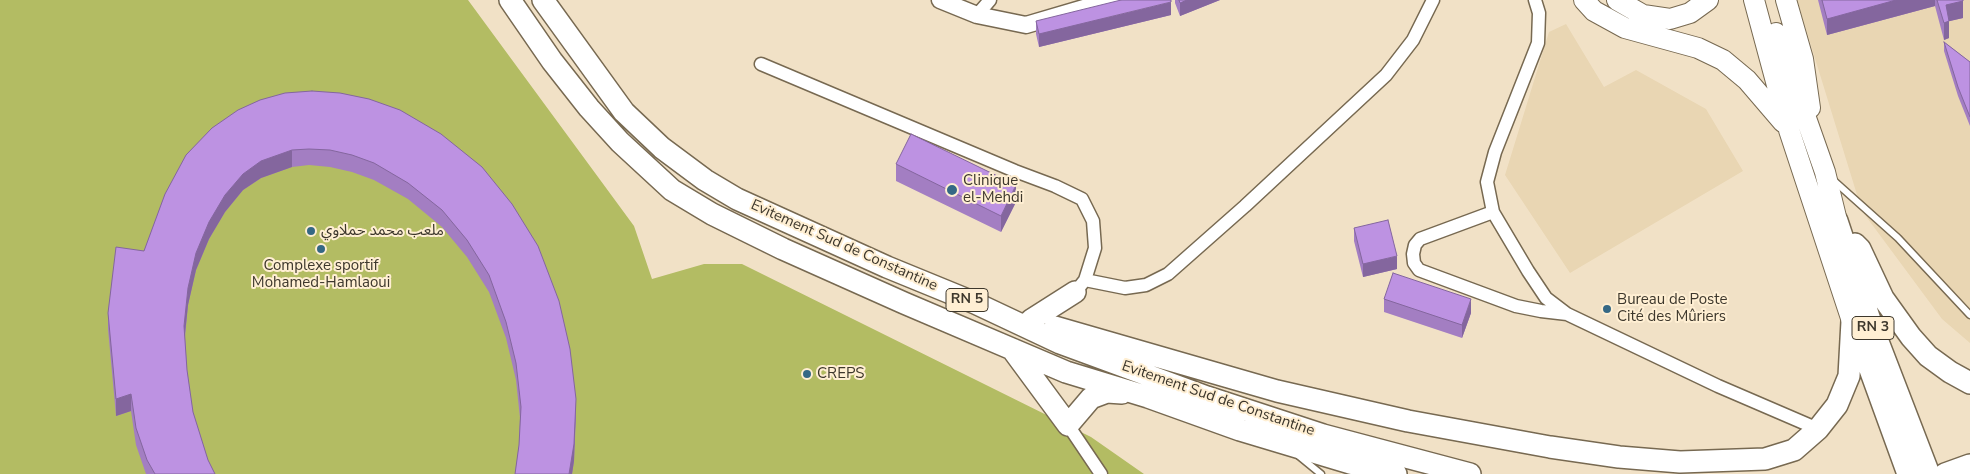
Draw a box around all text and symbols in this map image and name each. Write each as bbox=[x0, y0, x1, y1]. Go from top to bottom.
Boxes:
place label: Clinique el-Mehdi bbox=[963, 172, 1023, 207]
marker: Clinique el-Mehdi bbox=[945, 183, 959, 197]
street label: Evitement Sud de Constantine bbox=[748, 197, 940, 295]
place label: ملعب محمد حملاوي bbox=[321, 222, 444, 240]
marker: ملعب محمد حملاوي bbox=[305, 225, 317, 237]
marker: Complexe sportif Mohamed-Hamlaoui bbox=[315, 243, 327, 255]
place label: Complexe sportif Mohamed-Hamlaoui bbox=[252, 257, 390, 292]
road number: RN 5 bbox=[946, 288, 988, 312]
place label: Bureau de Poste Cité des Mûriers bbox=[1617, 291, 1727, 326]
marker: Bureau de Poste Cité des Mûriers bbox=[1601, 303, 1613, 315]
road number: RN 3 bbox=[1852, 316, 1894, 339]
street label: Evitement Sud de Constantine bbox=[1119, 357, 1317, 441]
place label: CREPS bbox=[817, 365, 865, 383]
marker: CREPS bbox=[801, 368, 813, 380]

